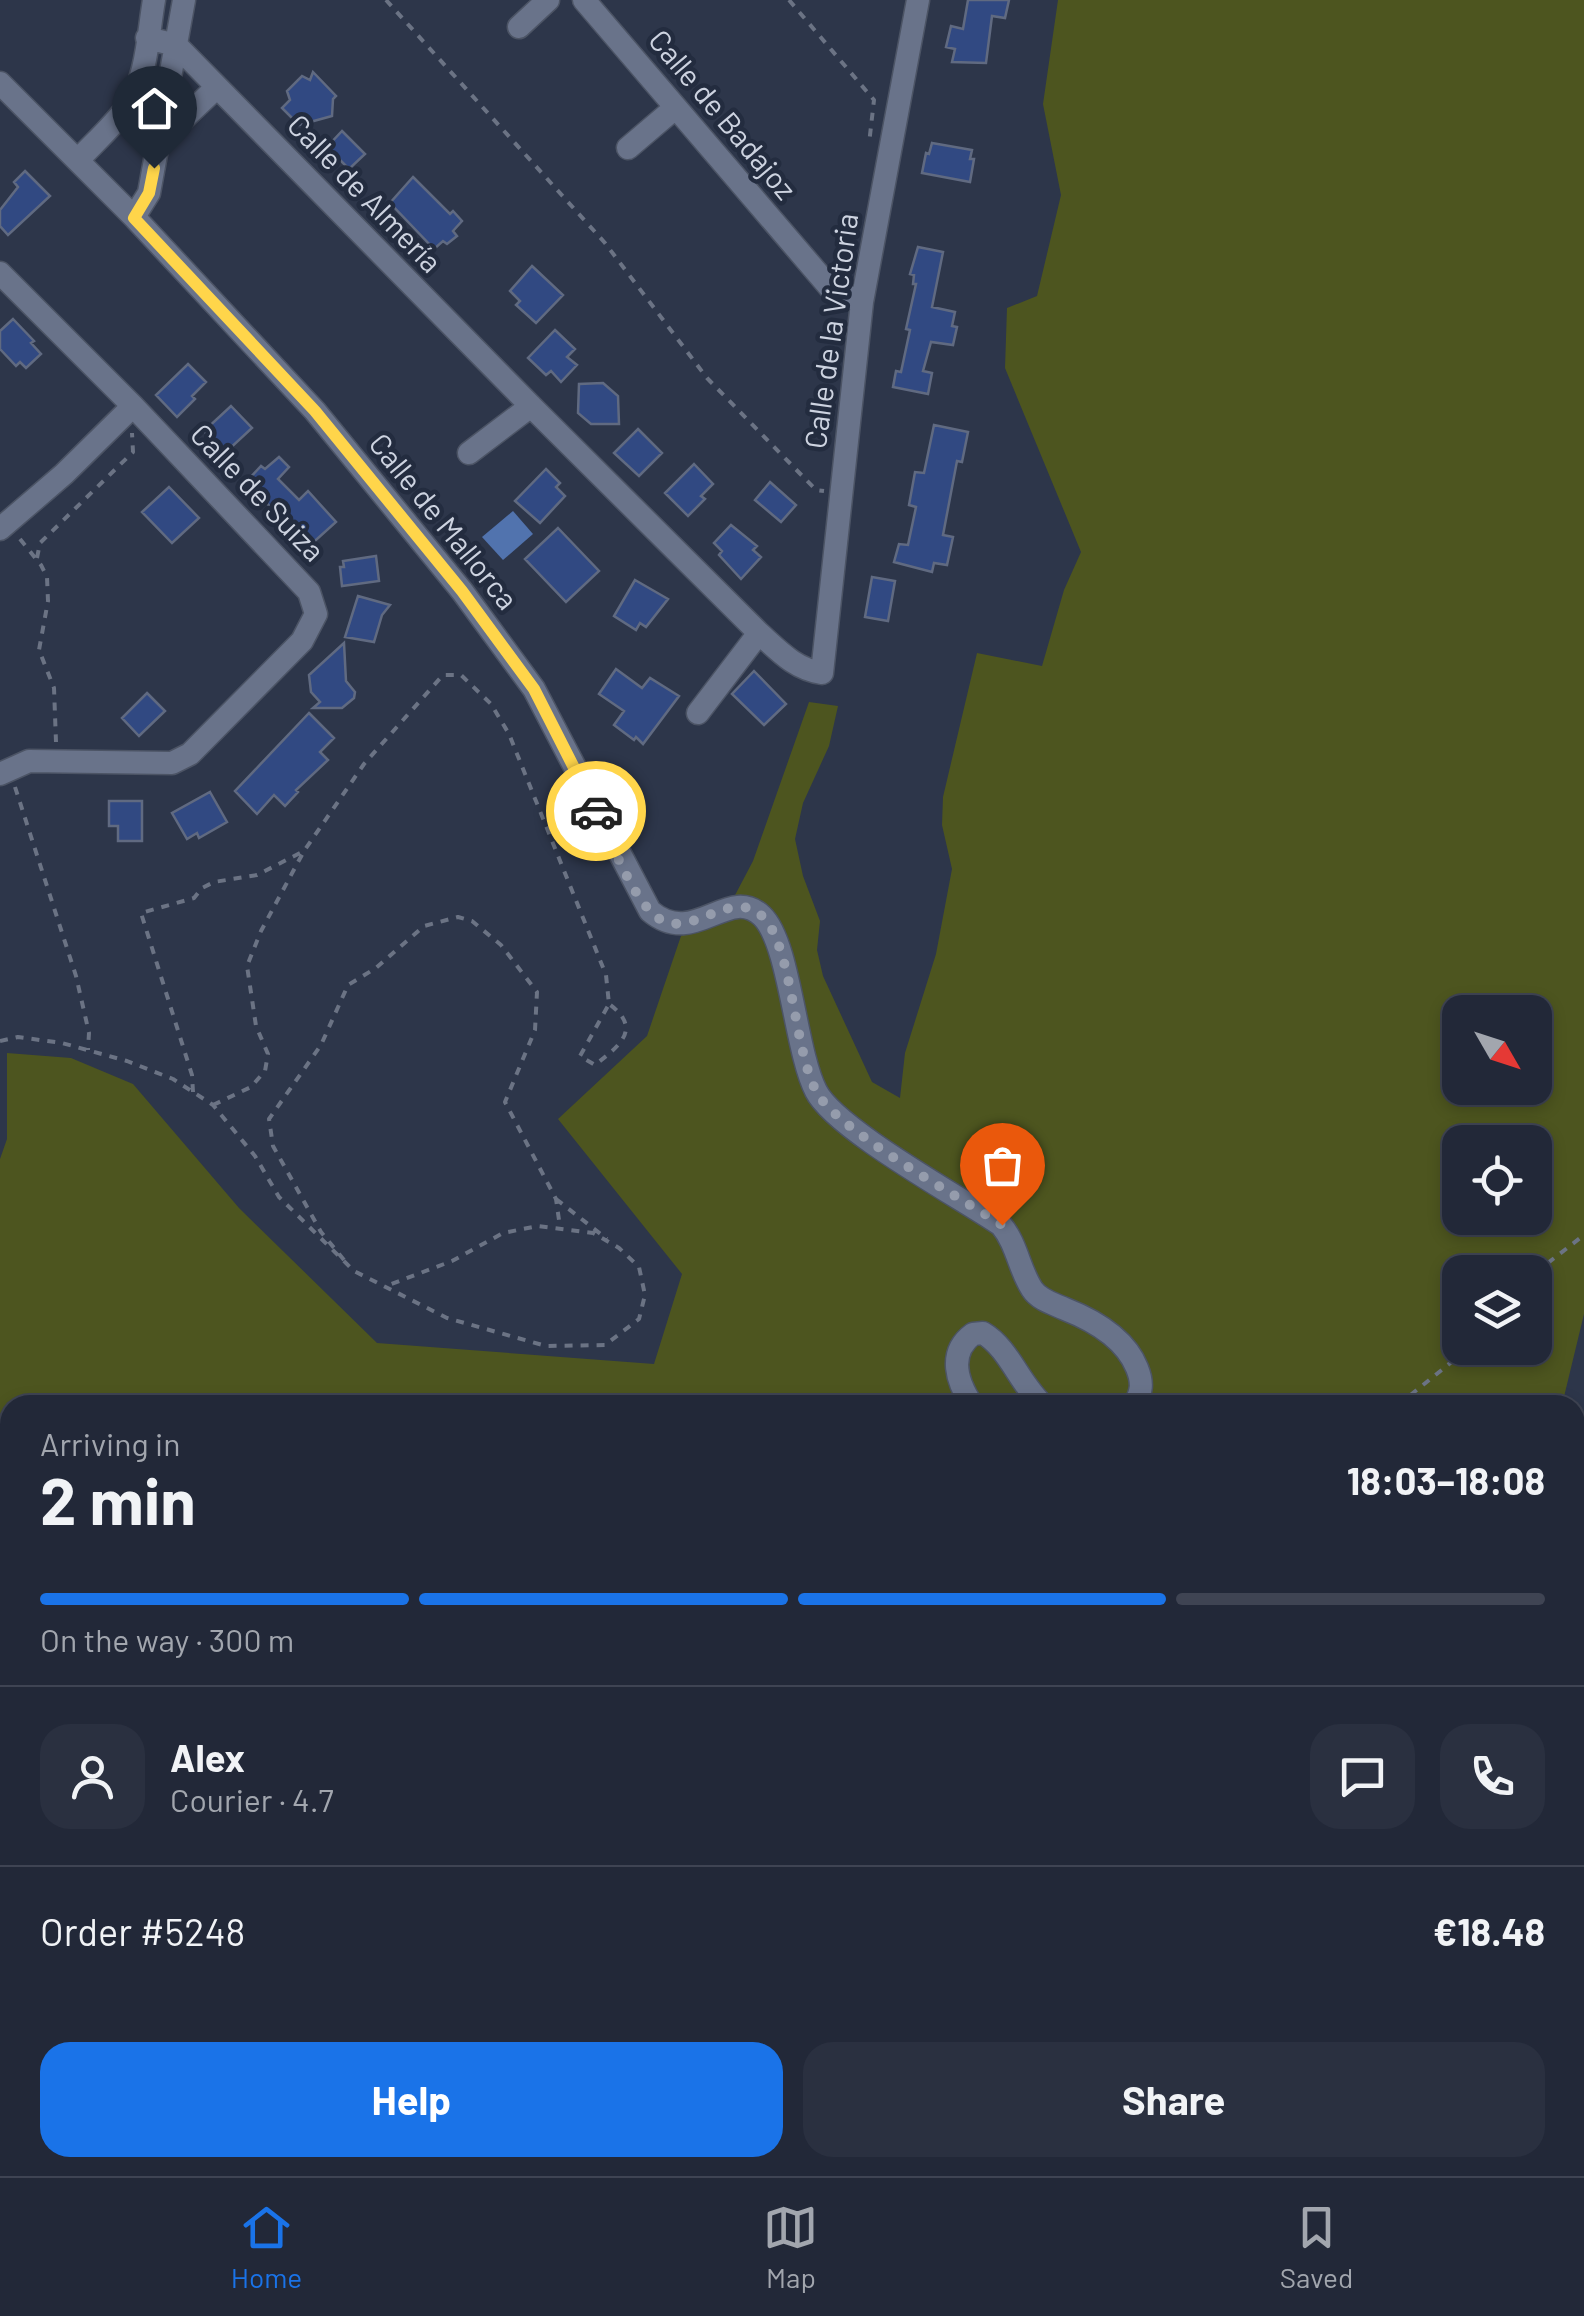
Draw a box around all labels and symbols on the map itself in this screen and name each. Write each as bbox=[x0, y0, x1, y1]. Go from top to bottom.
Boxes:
street label: Calle de Badajoz bbox=[642, 22, 805, 206]
pin bbox=[112, 66, 197, 169]
street label: Calle de Almería bbox=[281, 106, 450, 279]
street label: Calle de la Victoria bbox=[796, 211, 864, 451]
street label: Calle de Suiza bbox=[184, 415, 333, 568]
street label: Calle de Mallorca bbox=[363, 425, 527, 616]
courier bbox=[546, 761, 646, 861]
north arrow bbox=[1442, 995, 1552, 1105]
pin bbox=[960, 1123, 1045, 1226]

